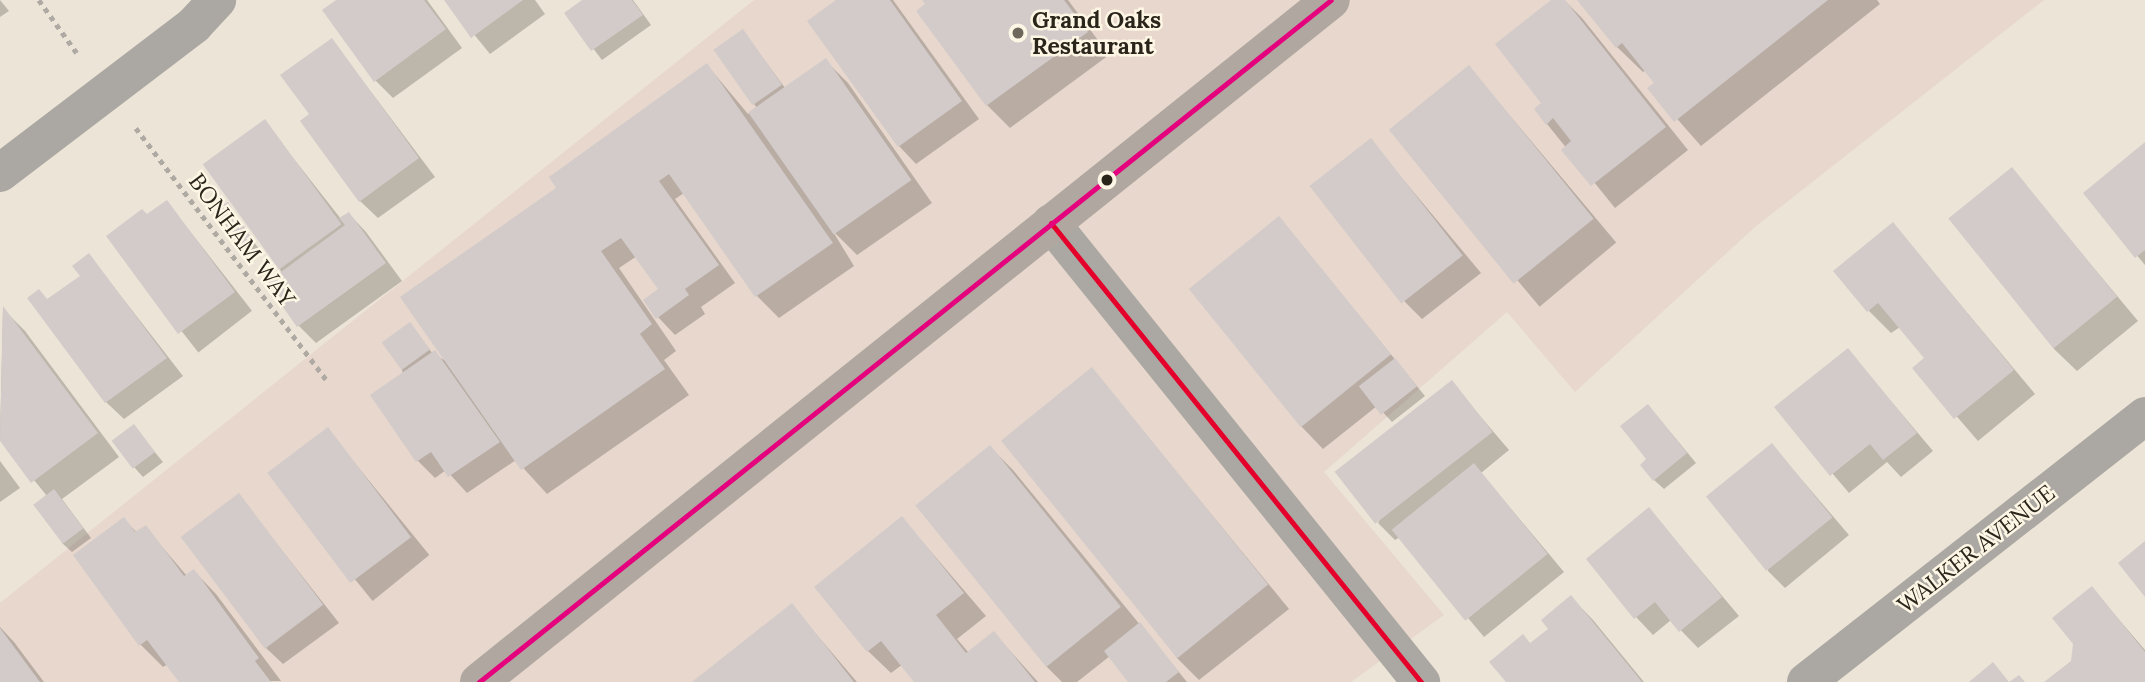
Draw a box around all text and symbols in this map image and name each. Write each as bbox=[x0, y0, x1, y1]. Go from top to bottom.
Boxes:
place label: Grand Oaks Restaurant bbox=[1032, 6, 1161, 60]
marker: Grand Oaks Restaurant bbox=[1010, 25, 1026, 41]
street label: BONHAM WAY bbox=[183, 168, 301, 312]
unlabelled marker bbox=[1100, 173, 1114, 187]
street label: WALKER AVENUE bbox=[1892, 479, 2060, 619]

